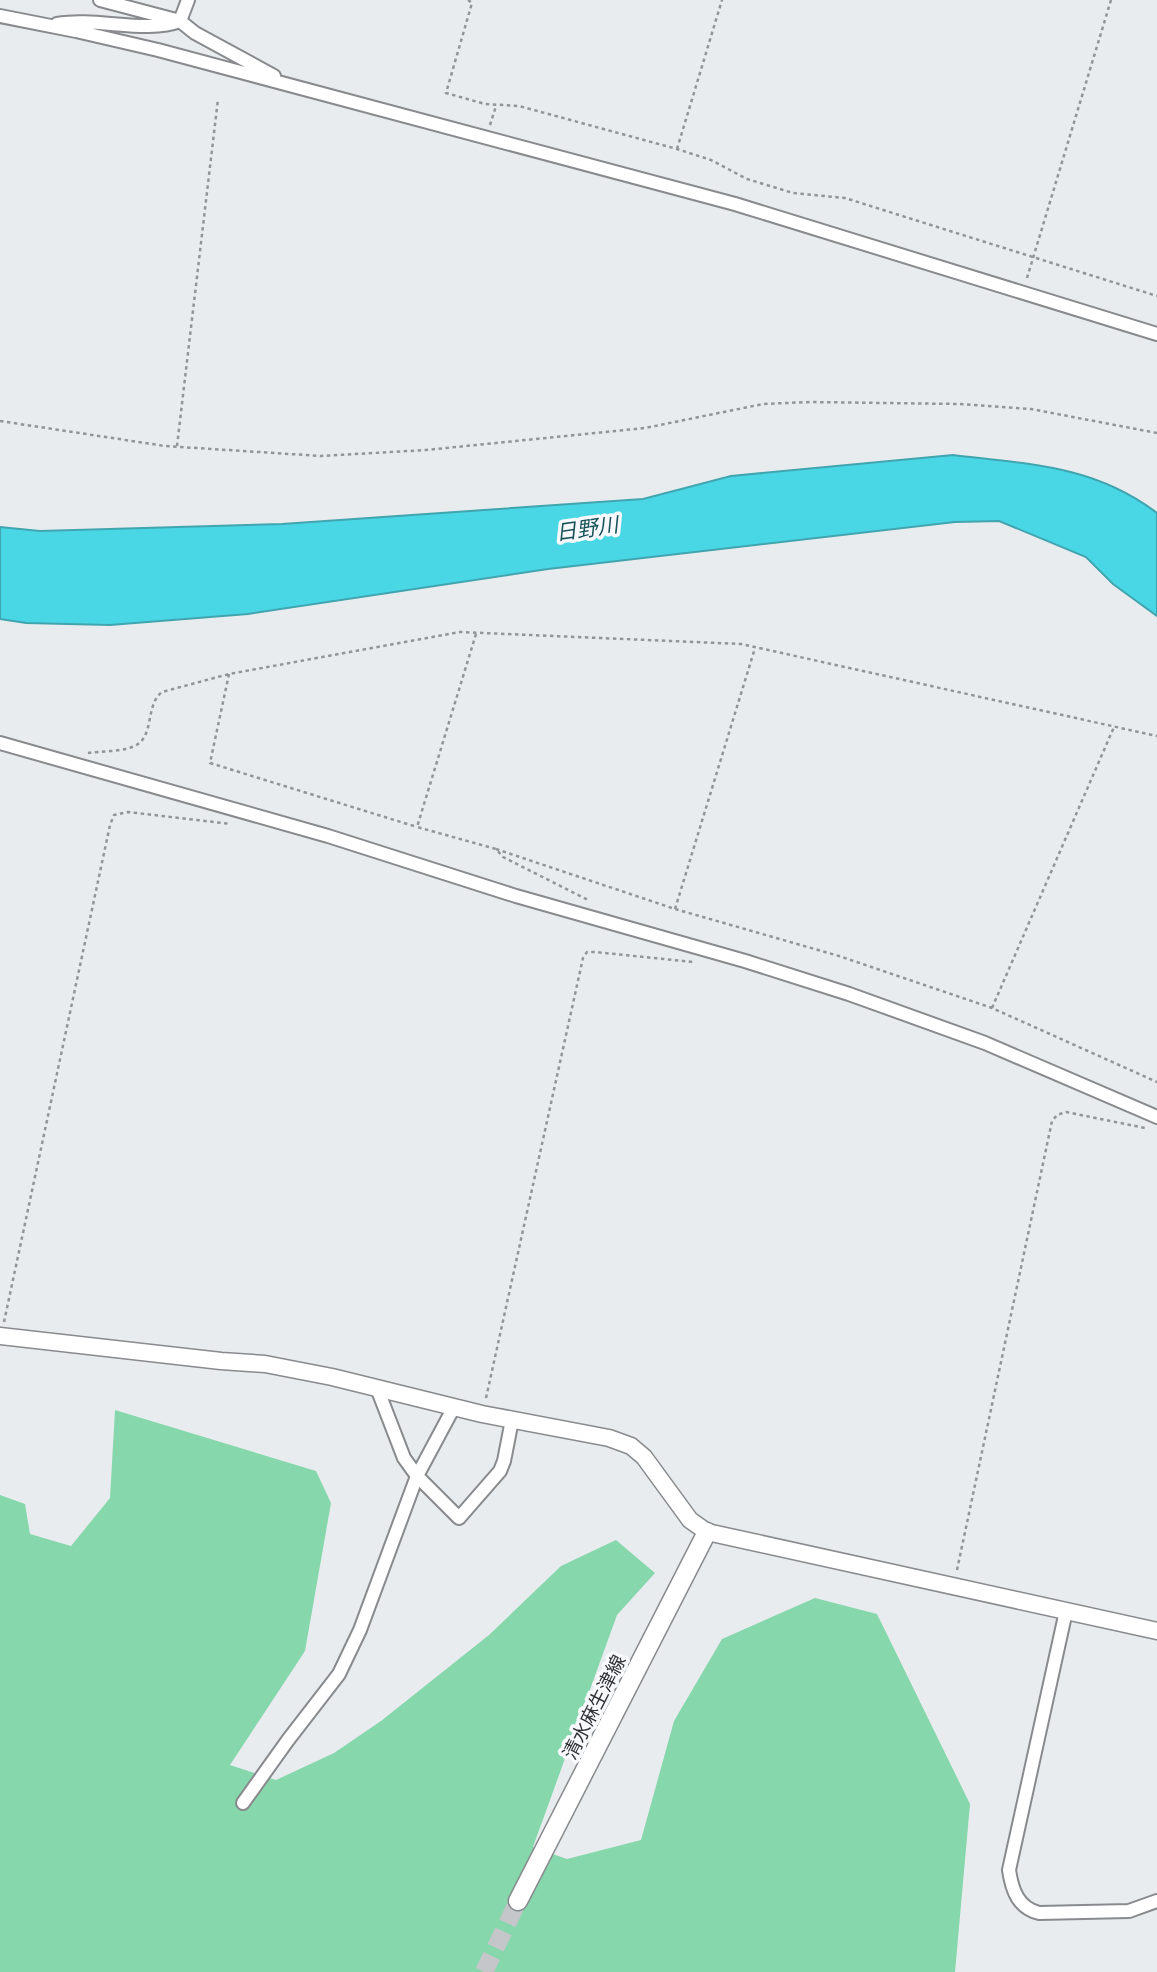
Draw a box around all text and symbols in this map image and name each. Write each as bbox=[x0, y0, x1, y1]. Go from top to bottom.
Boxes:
water label: 日野川 bbox=[554, 512, 622, 544]
street label: 清水麻生津線 bbox=[559, 1652, 630, 1763]

